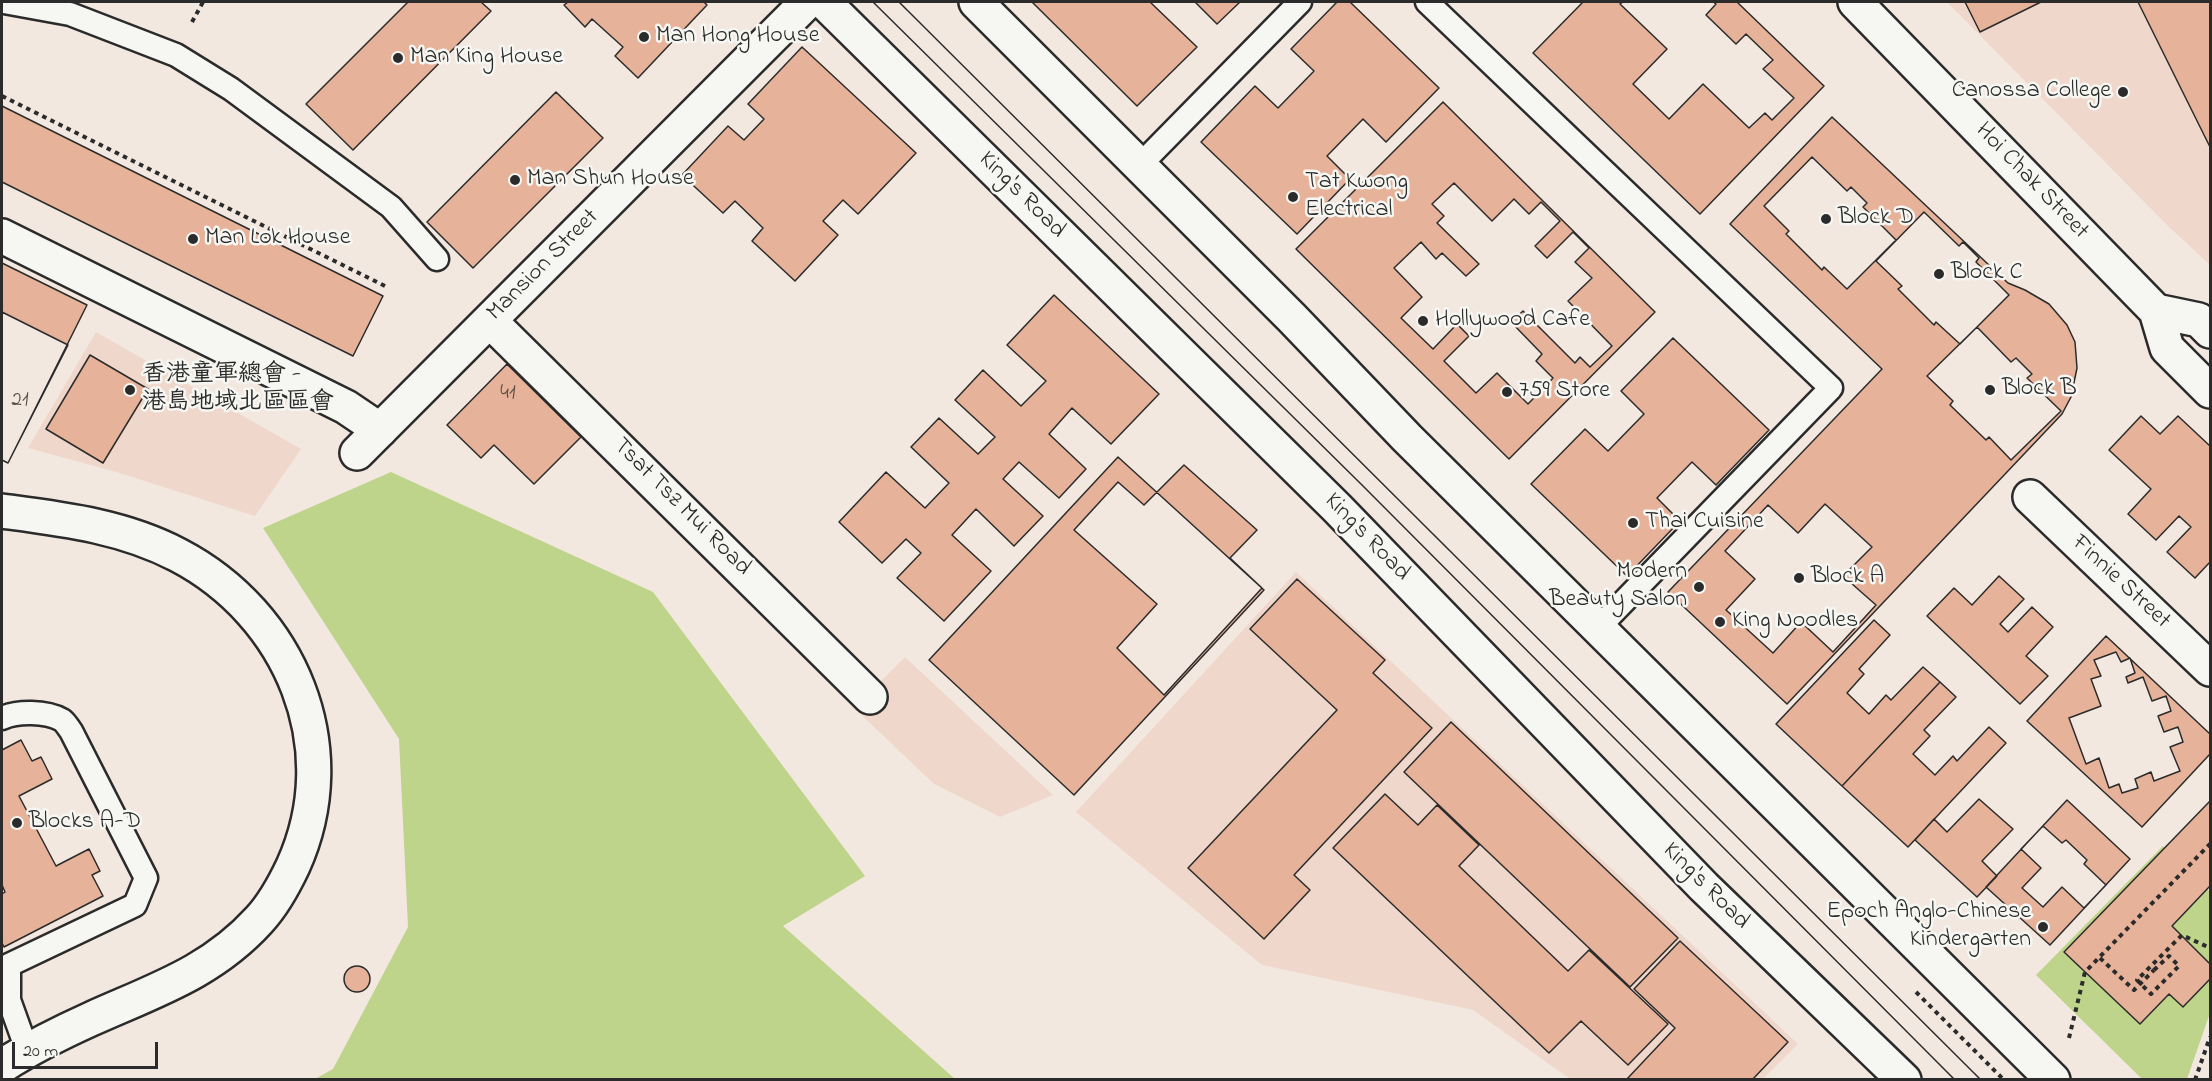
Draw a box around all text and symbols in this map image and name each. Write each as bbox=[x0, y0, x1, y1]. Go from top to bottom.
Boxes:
place label: Man Hong House bbox=[656, 23, 819, 51]
marker: Man Hong House bbox=[637, 30, 651, 44]
place label: Man King House bbox=[410, 44, 563, 72]
marker: Man King House bbox=[391, 51, 405, 65]
place label: Canossa College bbox=[1952, 78, 2111, 106]
marker: Canossa College bbox=[2116, 85, 2130, 99]
street label: Hoi Chak Street bbox=[1968, 118, 2094, 246]
street label: King's Road bbox=[971, 146, 1071, 246]
place label: Man Shun House bbox=[527, 166, 694, 194]
place label: Tat Kwong Electrical bbox=[1305, 169, 1408, 225]
marker: Man Shun House bbox=[508, 173, 522, 187]
marker: Tat Kwong Electrical bbox=[1286, 190, 1300, 204]
street label: Mansion Street bbox=[482, 204, 606, 328]
place label: Block D bbox=[1838, 205, 1914, 233]
marker: Block D bbox=[1819, 212, 1833, 226]
place label: Man Lok House bbox=[205, 225, 351, 253]
marker: Man Lok House bbox=[186, 232, 200, 246]
place label: Block C bbox=[1951, 260, 2023, 288]
marker: Block C bbox=[1932, 267, 1946, 281]
place label: Hollywood Cafe bbox=[1435, 307, 1590, 335]
marker: Hollywood Cafe bbox=[1416, 314, 1430, 328]
place label: 香港童軍總會 - 港島地域北區區會 bbox=[142, 362, 334, 418]
place label: Block B bbox=[2002, 376, 2077, 404]
place label: 759 Store bbox=[1519, 378, 1610, 406]
house number: 41 bbox=[500, 382, 516, 408]
marker: 香港童軍總會 - 港島地域北區區會 bbox=[123, 383, 137, 397]
marker: Block B bbox=[1983, 383, 1997, 397]
marker: 759 Store bbox=[1500, 385, 1514, 399]
house number: 21 bbox=[11, 389, 29, 415]
street label: Tsat Tsz Mui Road bbox=[606, 433, 756, 583]
street label: King's Road bbox=[1317, 488, 1415, 588]
place label: Thai Cuisine bbox=[1645, 509, 1764, 537]
marker: Thai Cuisine bbox=[1626, 516, 1640, 530]
street label: Finnie Street bbox=[2064, 530, 2176, 636]
place label: Modern Beauty Salon bbox=[1549, 559, 1687, 615]
place label: Block A bbox=[1811, 564, 1884, 592]
marker: Block A bbox=[1792, 571, 1806, 585]
marker: Modern Beauty Salon bbox=[1692, 580, 1706, 594]
place label: King Noodles bbox=[1732, 608, 1858, 636]
marker: King Noodles bbox=[1713, 615, 1727, 629]
place label: Blocks A-D bbox=[29, 809, 141, 837]
marker: Blocks A-D bbox=[10, 816, 24, 830]
street label: King's Road bbox=[1655, 837, 1755, 937]
place label: Epoch Anglo-Chinese Kindergarten bbox=[1826, 899, 2031, 955]
marker: Epoch Anglo-Chinese Kindergarten bbox=[2036, 920, 2050, 934]
scale bar bbox=[15, 1030, 160, 1068]
text: 20 m bbox=[23, 1039, 58, 1065]

